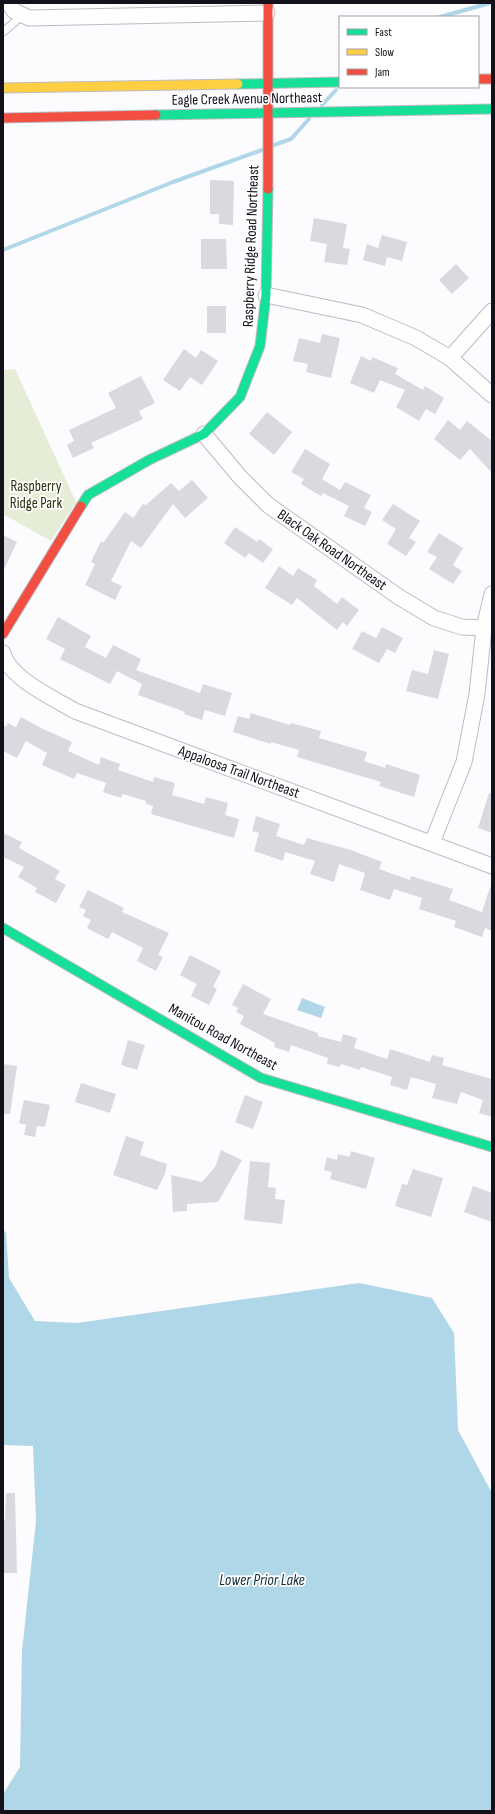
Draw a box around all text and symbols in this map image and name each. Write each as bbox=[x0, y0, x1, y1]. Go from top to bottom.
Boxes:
legend bbox=[339, 16, 479, 88]
text: Fast bbox=[375, 25, 392, 40]
text: Slow bbox=[375, 45, 394, 60]
text: Jam bbox=[374, 65, 390, 80]
street label: Eagle Creek Avenue Northeast bbox=[172, 88, 323, 110]
street label: Raspberry Ridge Road Northeast bbox=[239, 164, 263, 327]
park label: Raspberry Ridge Park bbox=[10, 477, 62, 513]
street label: Black Oak Road Northeast bbox=[274, 505, 391, 595]
street label: Appaloosa Trail Northeast bbox=[175, 741, 303, 803]
street label: Manitou Road Northeast bbox=[165, 999, 281, 1075]
water label: Lower Prior Lake bbox=[219, 1571, 305, 1590]

